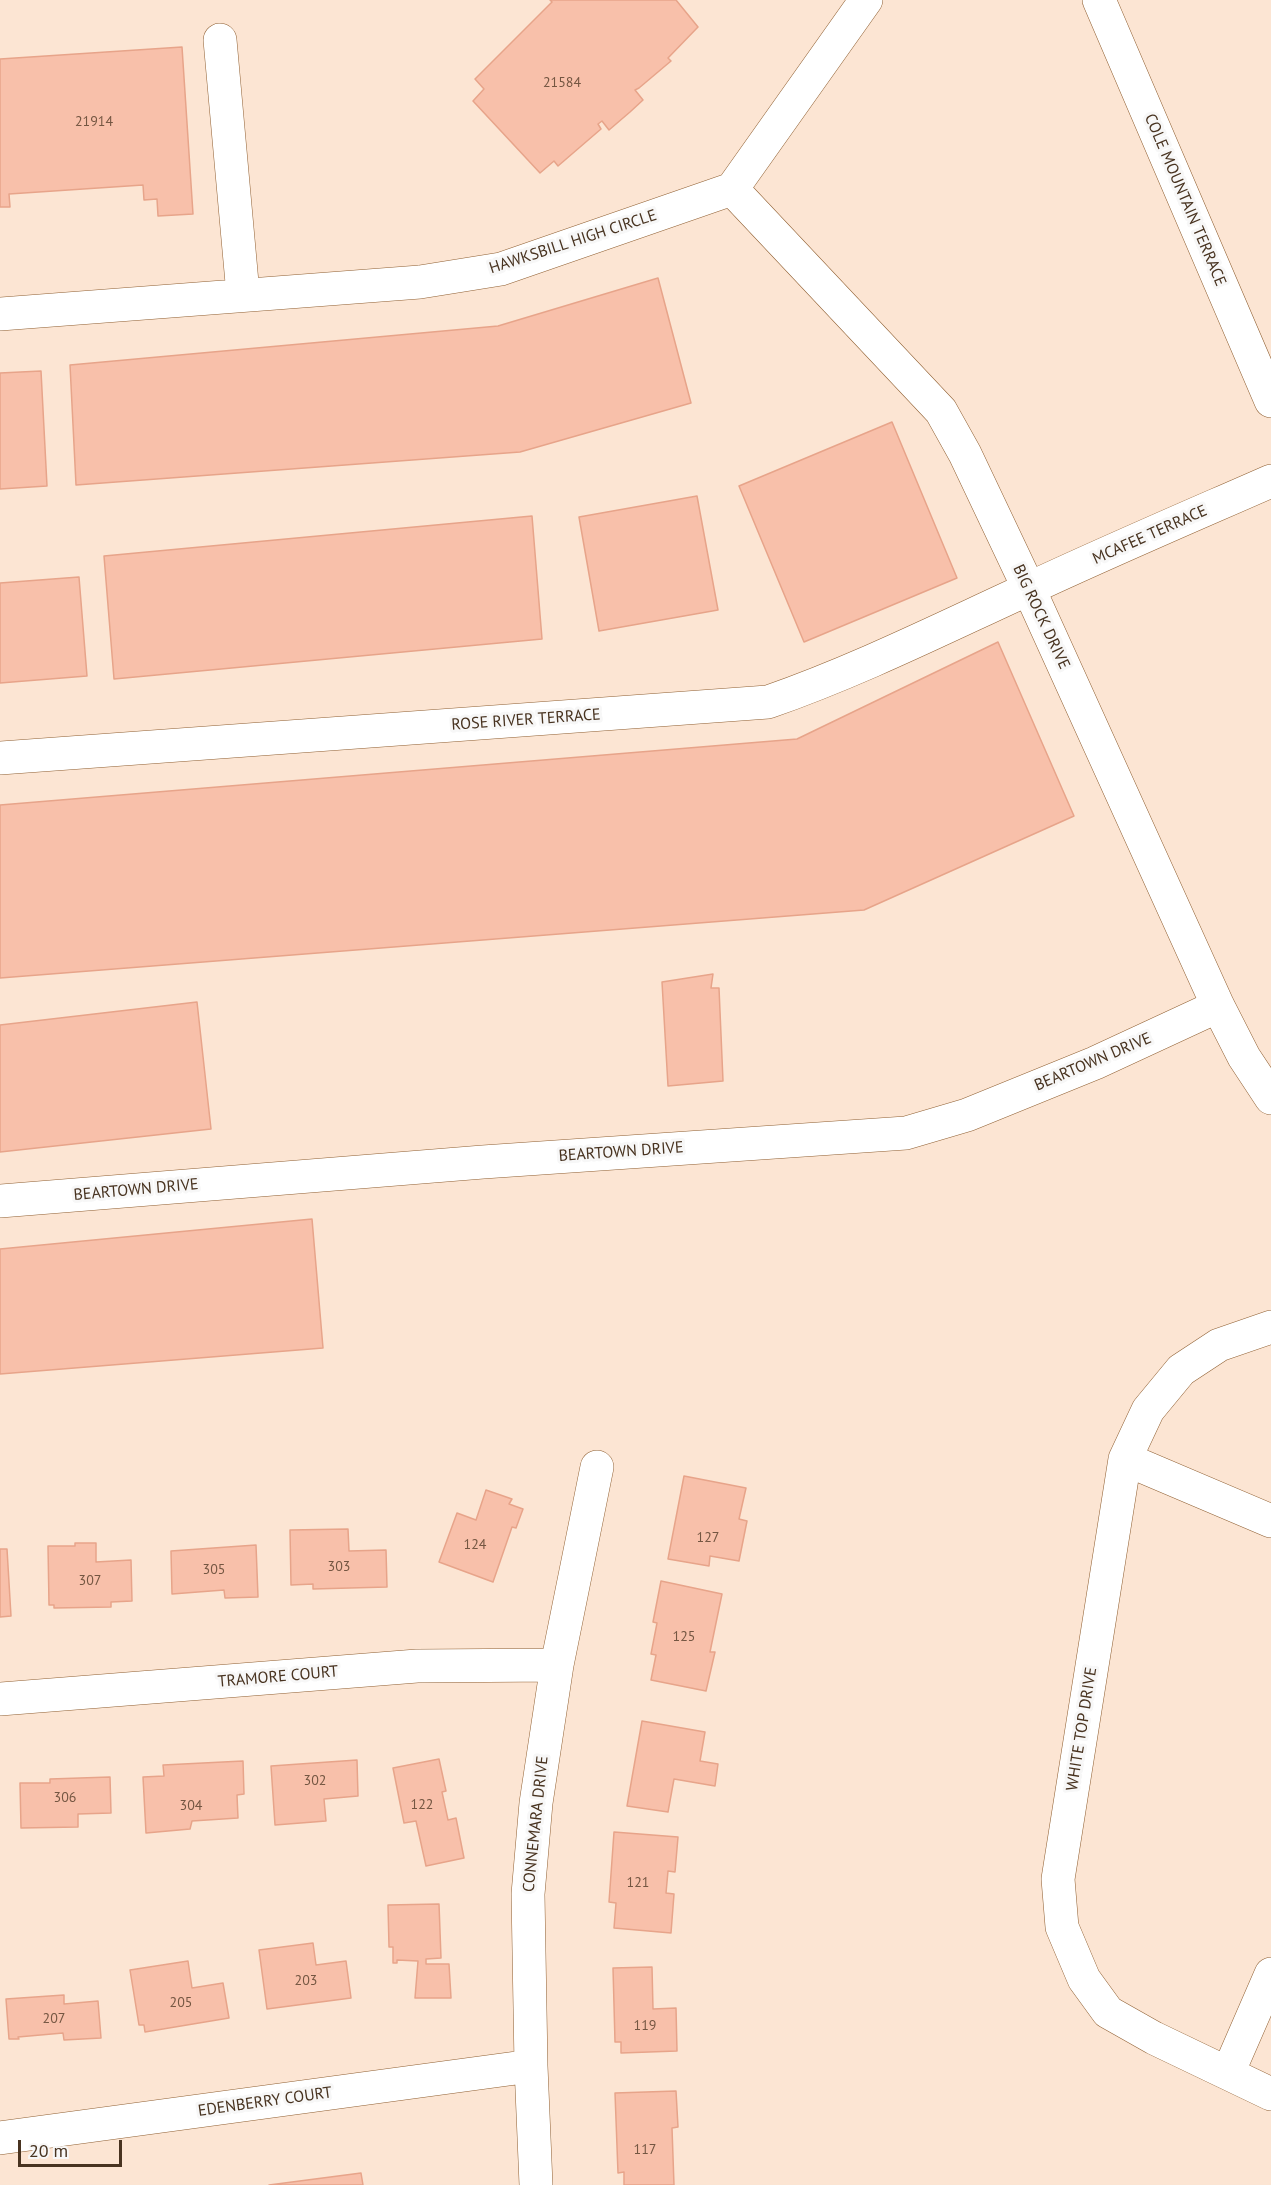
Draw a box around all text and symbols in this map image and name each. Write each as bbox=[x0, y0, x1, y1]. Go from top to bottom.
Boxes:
house number: 21584 bbox=[543, 75, 581, 91]
street label: COLE MOUNTAIN TERRACE bbox=[1140, 111, 1230, 289]
house number: 21914 bbox=[75, 114, 113, 130]
street label: HAWKSBILL HIGH CIRCLE bbox=[487, 206, 659, 278]
street label: MCAFEE TERRACE bbox=[1090, 501, 1210, 569]
street label: BIG ROCK DRIVE bbox=[1008, 562, 1074, 672]
street label: ROSE RIVER TERRACE bbox=[451, 705, 601, 735]
street label: BEARTOWN DRIVE bbox=[1032, 1029, 1154, 1095]
street label: BEARTOWN DRIVE bbox=[558, 1138, 684, 1166]
street label: BEARTOWN DRIVE bbox=[73, 1175, 199, 1205]
house number: 127 bbox=[697, 1530, 719, 1546]
house number: 124 bbox=[464, 1537, 486, 1553]
house number: 303 bbox=[328, 1559, 350, 1575]
house number: 305 bbox=[203, 1562, 225, 1578]
house number: 307 bbox=[79, 1573, 101, 1589]
house number: 125 bbox=[673, 1629, 695, 1645]
street label: TRAMORE COURT bbox=[217, 1662, 339, 1692]
street label: WHITE TOP DRIVE bbox=[1063, 1666, 1101, 1792]
street label: CONNEMARA DRIVE bbox=[519, 1755, 553, 1893]
house number: 302 bbox=[304, 1773, 326, 1789]
house number: 306 bbox=[54, 1790, 76, 1806]
house number: 122 bbox=[411, 1797, 433, 1813]
house number: 304 bbox=[180, 1798, 202, 1814]
house number: 121 bbox=[627, 1875, 649, 1891]
house number: 203 bbox=[295, 1973, 317, 1989]
house number: 205 bbox=[170, 1995, 192, 2011]
house number: 207 bbox=[43, 2011, 65, 2027]
house number: 119 bbox=[634, 2018, 656, 2034]
street label: EDENBERRY COURT bbox=[197, 2083, 333, 2121]
scale bar bbox=[21, 2128, 124, 2166]
text: 20 m bbox=[29, 2139, 68, 2162]
house number: 117 bbox=[634, 2142, 656, 2158]

